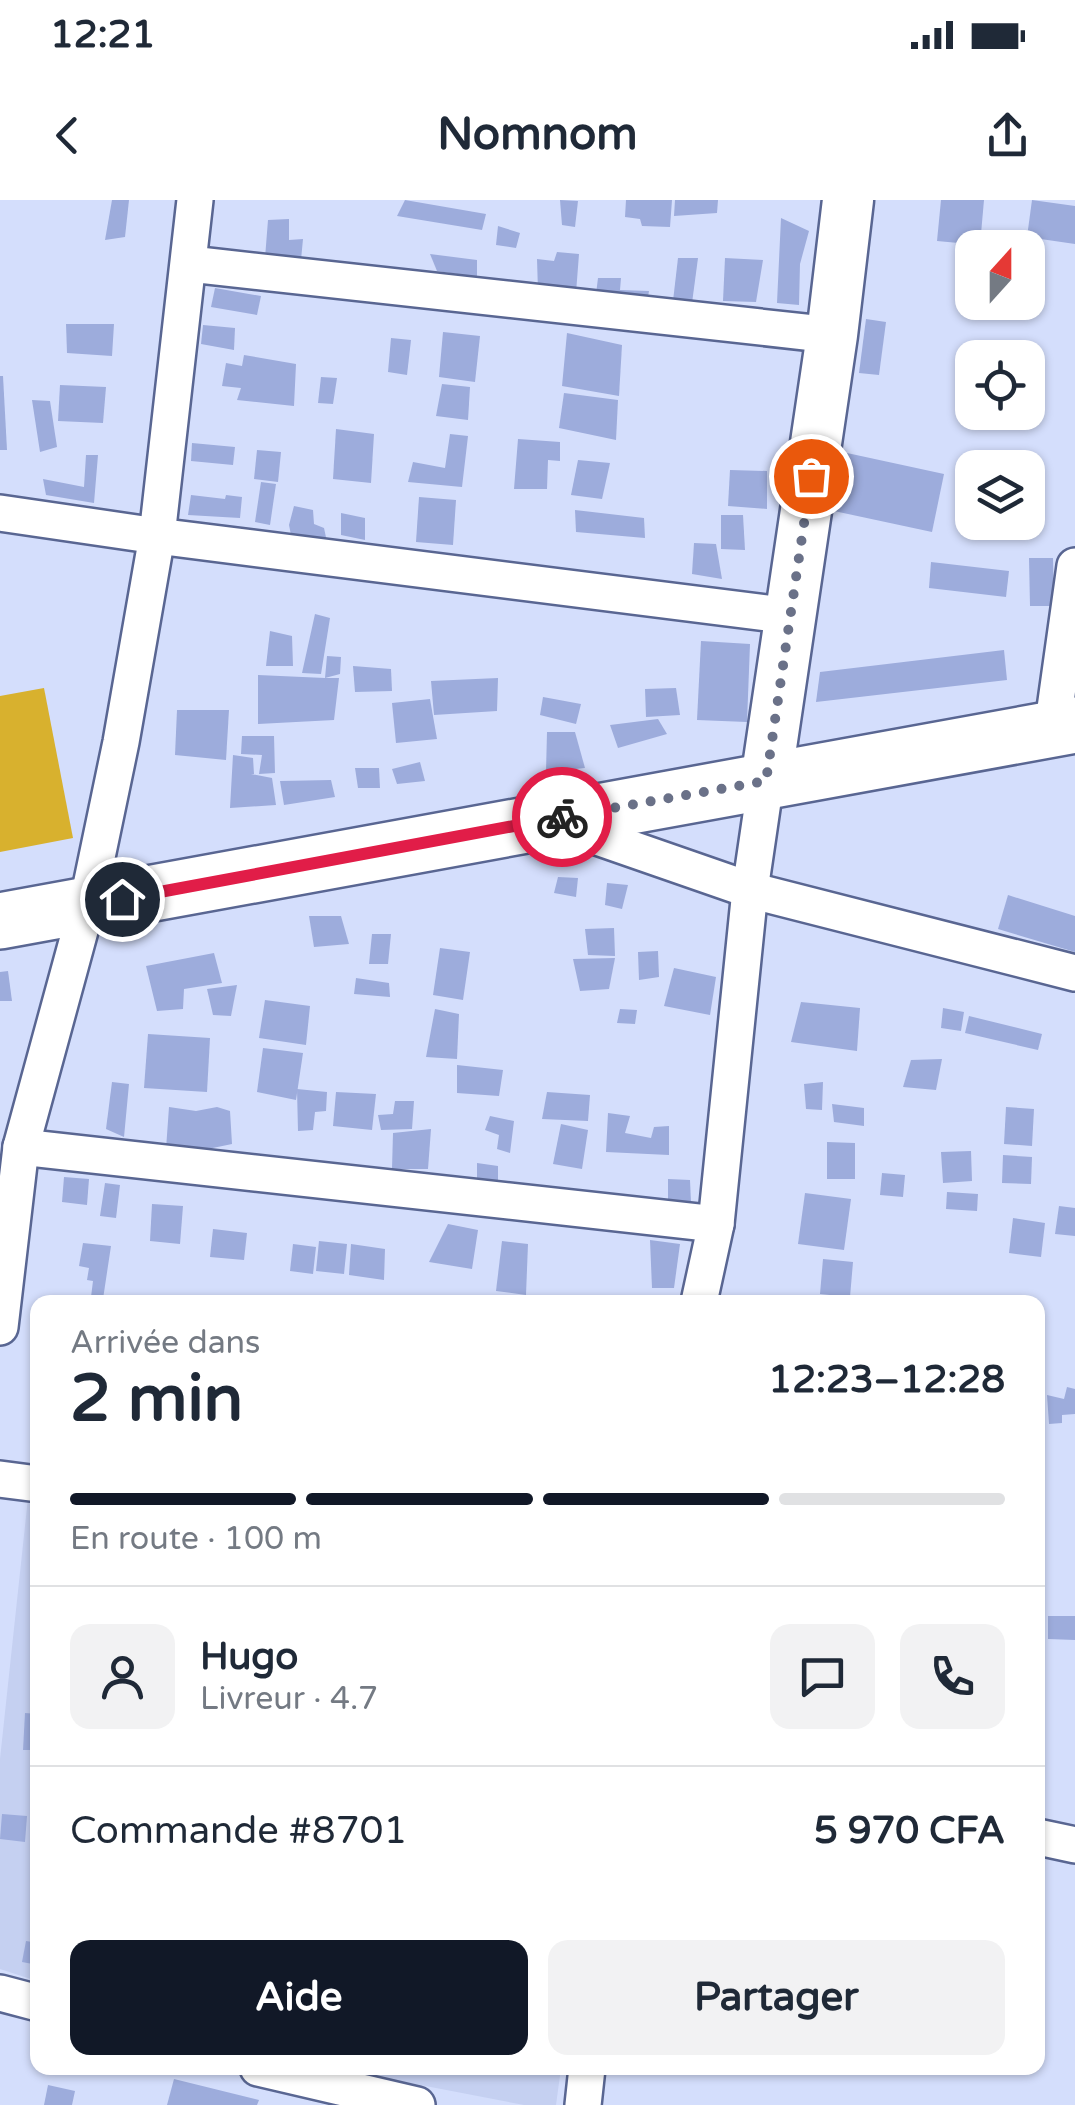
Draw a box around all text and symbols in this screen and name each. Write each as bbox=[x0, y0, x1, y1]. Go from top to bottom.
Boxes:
text: 12:21 bbox=[50, 12, 155, 58]
icon: back bbox=[40, 108, 95, 163]
text: Nomnom bbox=[437, 108, 638, 162]
icon: share bbox=[980, 108, 1035, 163]
north arrow bbox=[955, 230, 1045, 320]
map controls bbox=[955, 230, 1045, 540]
button: locate bbox=[955, 340, 1045, 430]
pin bbox=[769, 434, 854, 519]
icon: bag bbox=[784, 449, 839, 504]
button: layers bbox=[955, 450, 1045, 540]
courier bbox=[512, 767, 612, 867]
icon: bike bbox=[535, 790, 590, 845]
pin bbox=[80, 857, 165, 942]
icon: home bbox=[95, 872, 150, 927]
text: Arrivée dans bbox=[70, 1324, 260, 1362]
text: 12:23–12:28 bbox=[768, 1357, 1005, 1403]
text: 2 min bbox=[70, 1360, 243, 1439]
text: En route · 100 m bbox=[70, 1520, 322, 1558]
button: person bbox=[70, 1624, 175, 1729]
button: chat bbox=[770, 1624, 875, 1729]
button: phone bbox=[900, 1624, 1005, 1729]
text: Hugo bbox=[200, 1634, 298, 1680]
text: Livreur · 4.7 bbox=[200, 1680, 378, 1718]
text: Commande #8701 bbox=[70, 1808, 407, 1854]
text: 5 970 CFA bbox=[814, 1808, 1005, 1854]
button: Aide bbox=[70, 1940, 528, 2055]
button: Partager bbox=[548, 1940, 1005, 2055]

